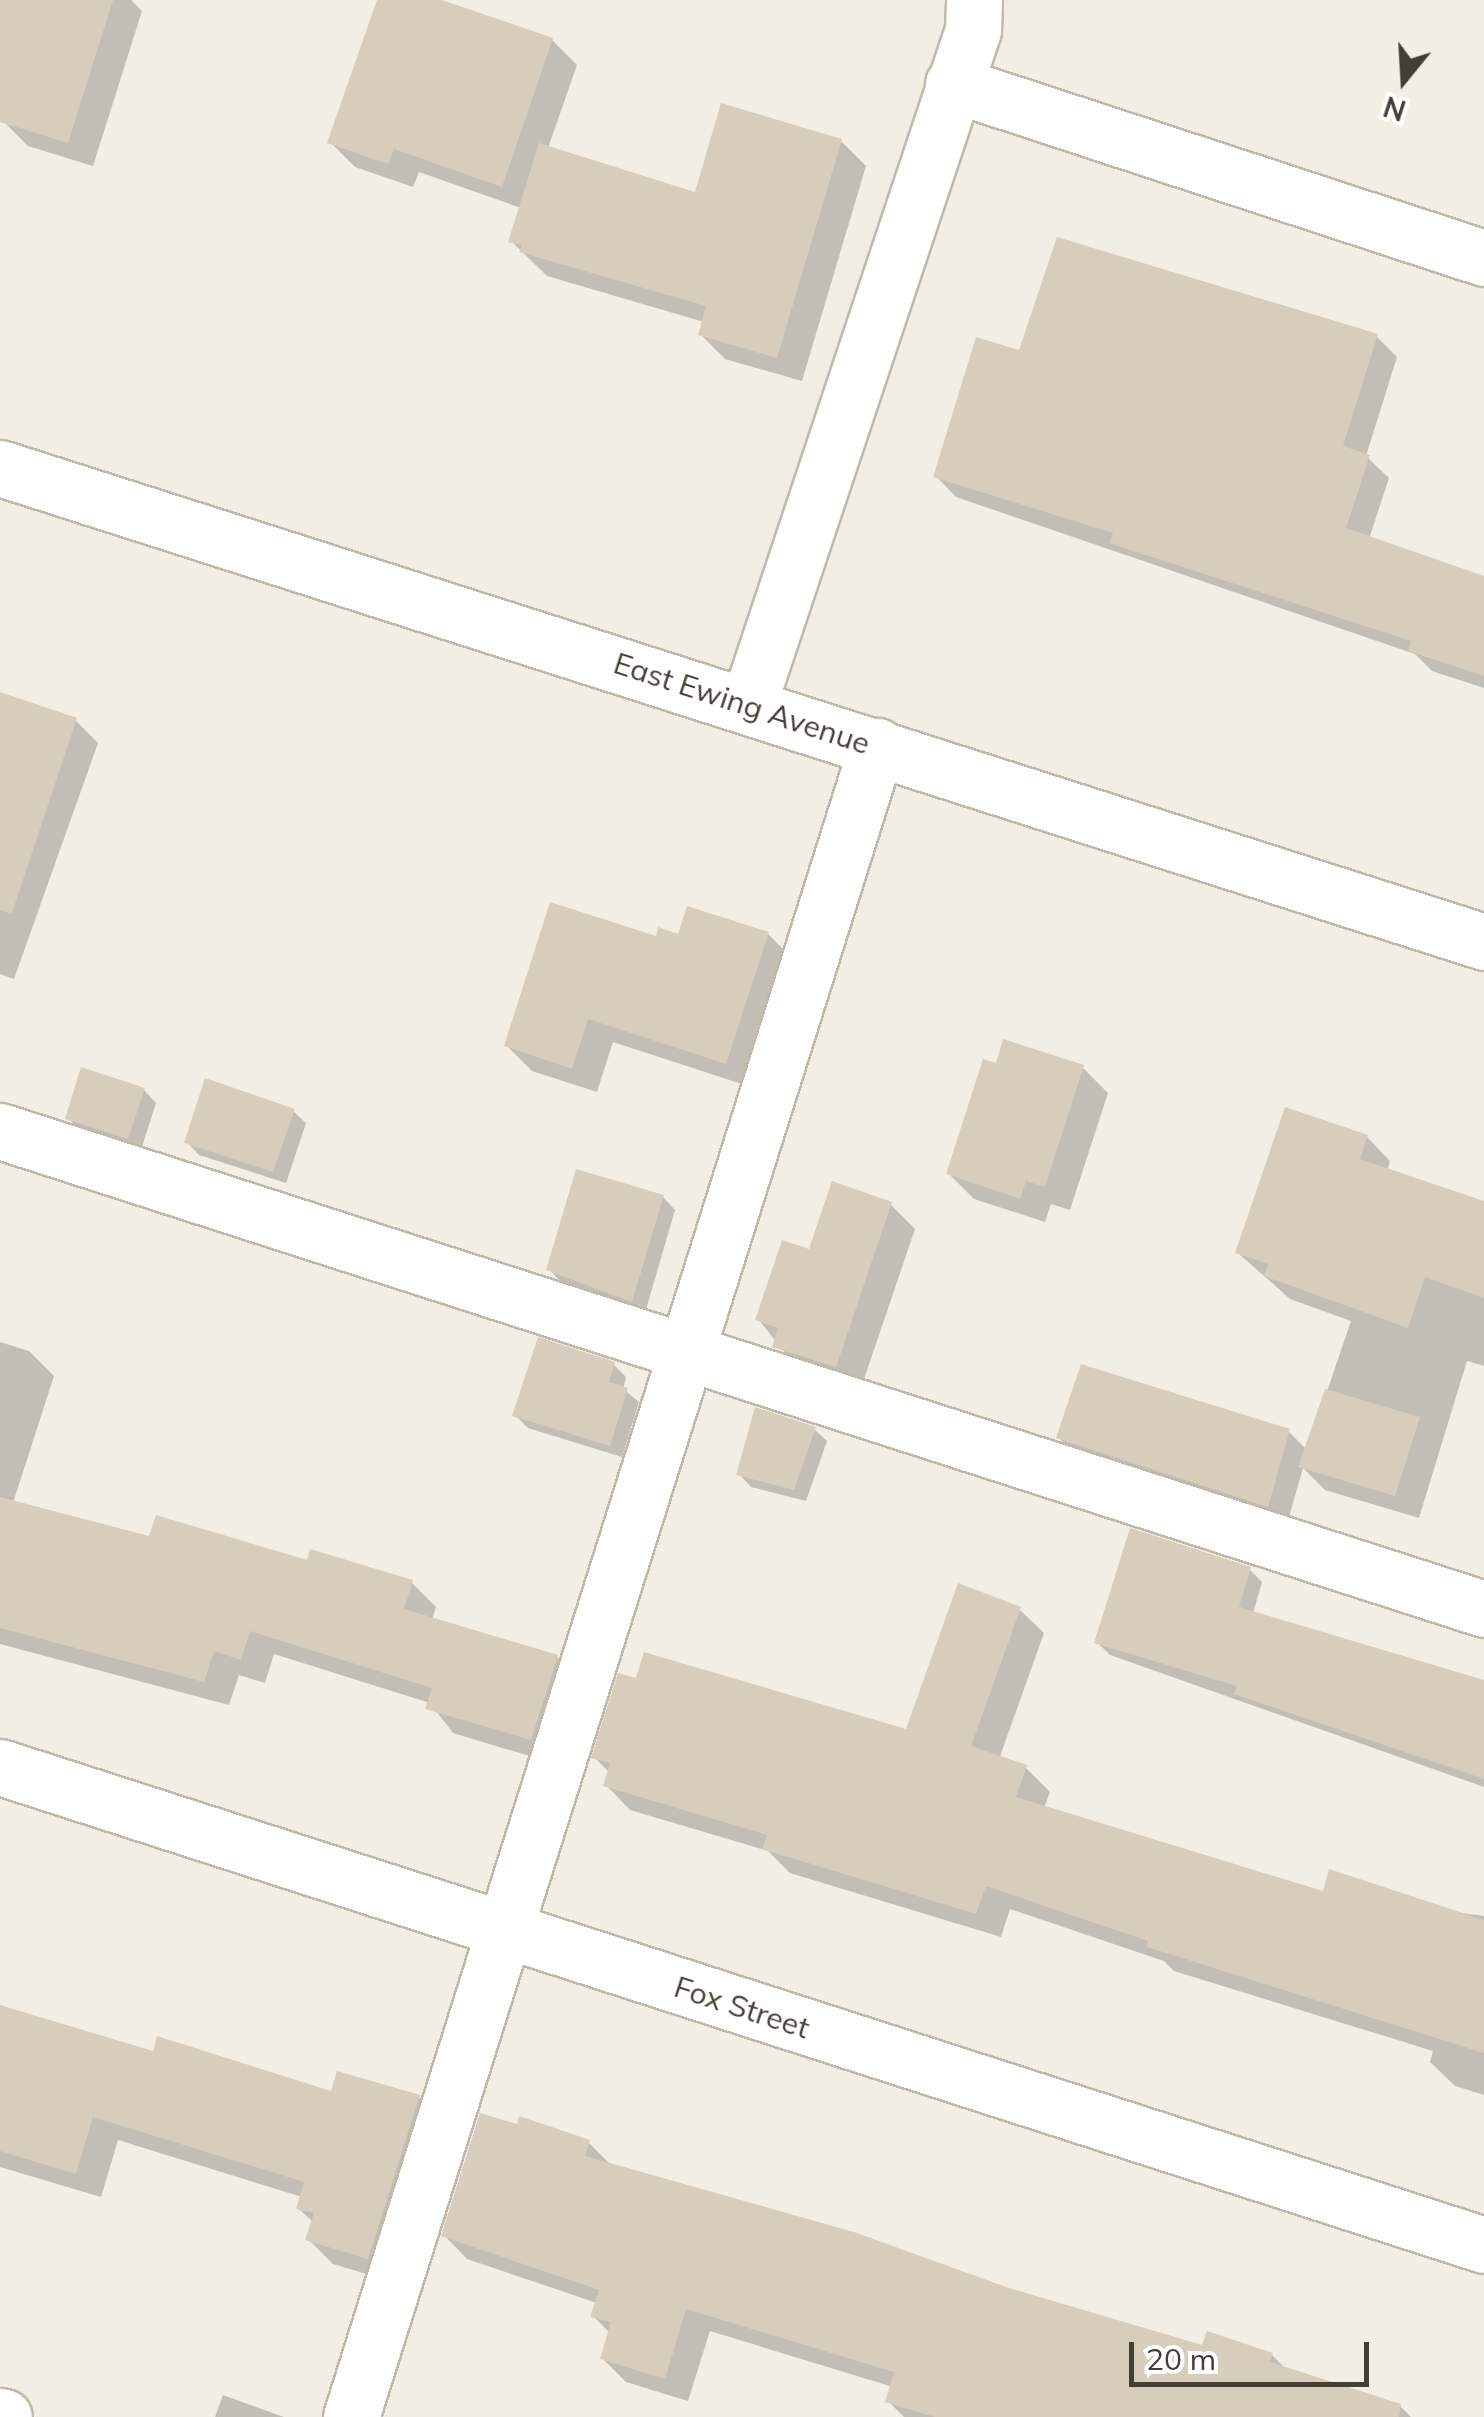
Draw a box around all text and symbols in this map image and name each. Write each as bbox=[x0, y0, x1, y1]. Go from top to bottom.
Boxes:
north arrow bbox=[1354, 30, 1454, 130]
text: N bbox=[1379, 89, 1410, 129]
street label: East Ewing Avenue bbox=[609, 645, 875, 761]
street label: Fox Street bbox=[670, 1968, 814, 2046]
scale bar bbox=[1134, 2322, 1374, 2384]
text: 20 m bbox=[1146, 2340, 1216, 2378]

